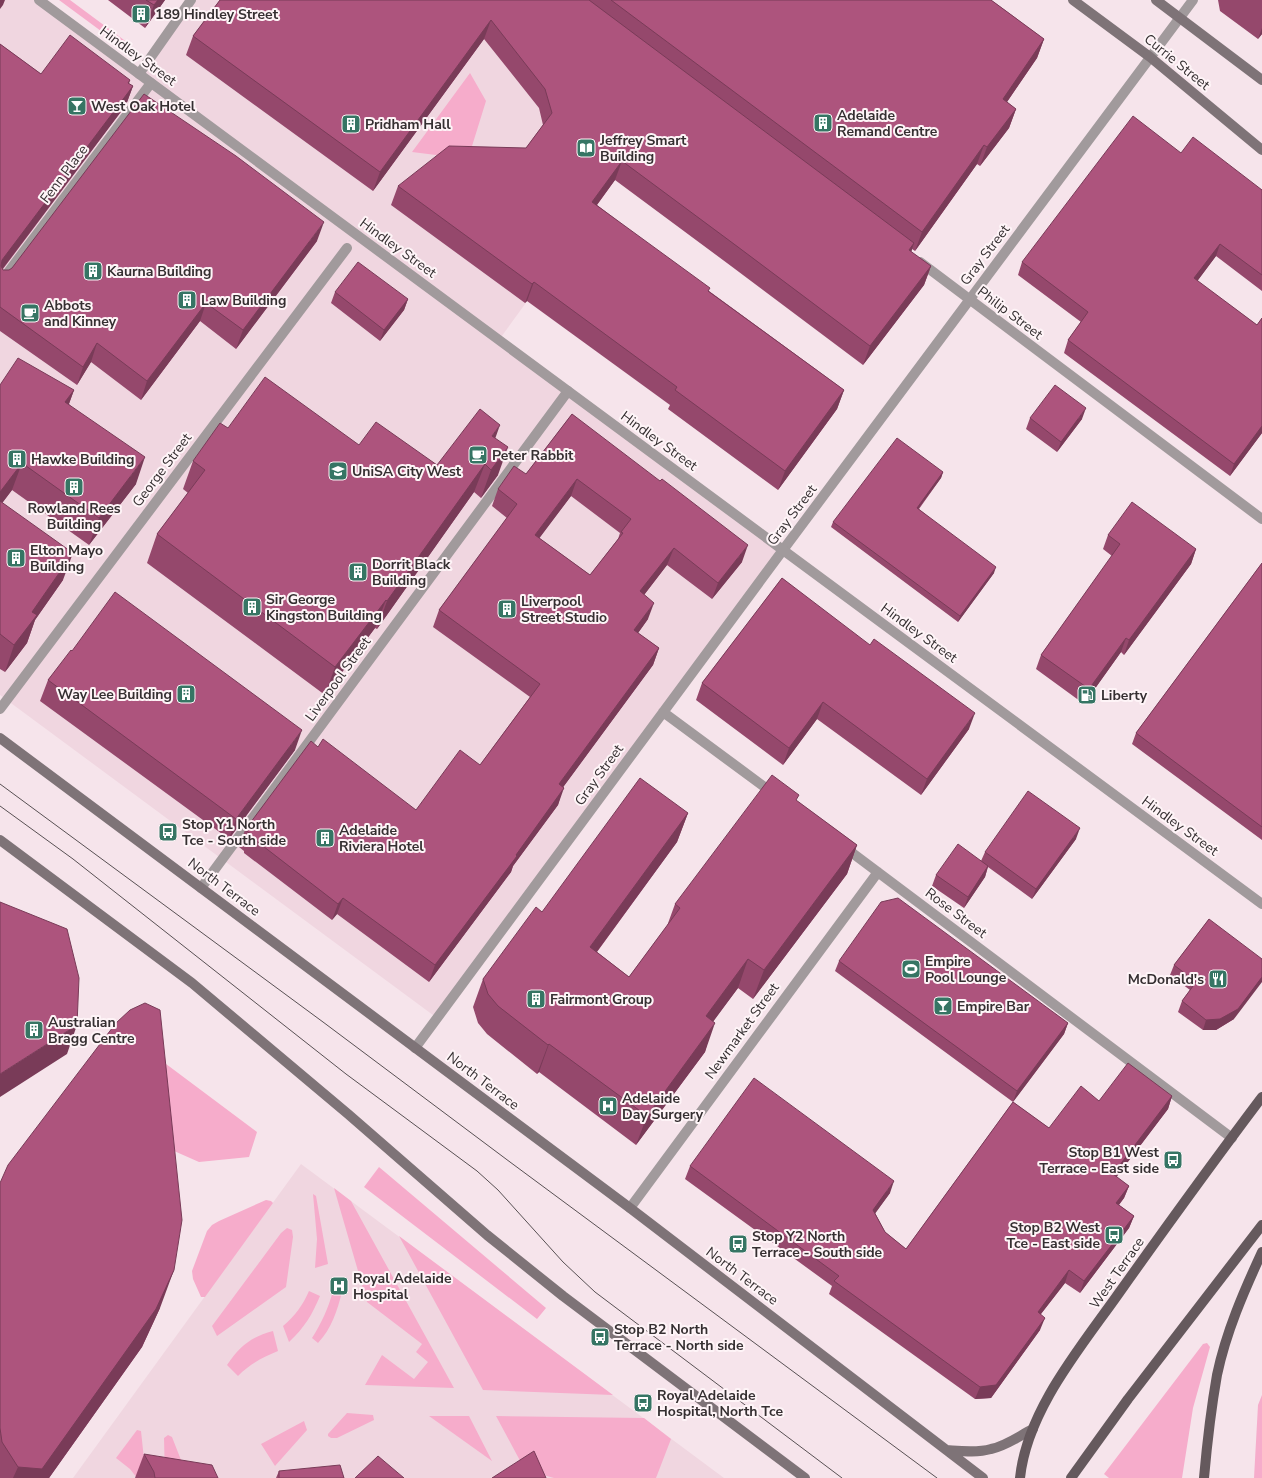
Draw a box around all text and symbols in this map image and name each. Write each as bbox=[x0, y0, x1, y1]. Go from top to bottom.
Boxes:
building icon: 189 Hindley Street bbox=[130, 3, 152, 25]
place label: 189 Hindley Street bbox=[155, 5, 279, 24]
street label: Hindley Street bbox=[96, 22, 180, 90]
street label: Currie Street bbox=[1140, 30, 1214, 94]
bar icon: West Oak Hotel bbox=[66, 95, 88, 117]
place label: West Oak Hotel bbox=[91, 97, 196, 116]
place label: Adelaide Remand Centre bbox=[837, 106, 938, 141]
building icon: Adelaide Remand Centre bbox=[812, 112, 834, 134]
building icon: Pridham Hall bbox=[340, 113, 362, 135]
place label: Pridham Hall bbox=[365, 115, 451, 134]
place label: Jeffrey Smart Building bbox=[599, 131, 687, 166]
library icon: Jeffrey Smart Building bbox=[575, 137, 597, 159]
street label: Fenn Place bbox=[36, 141, 92, 207]
street label: Hindley Street bbox=[356, 214, 440, 282]
street label: Gray Street bbox=[956, 221, 1014, 289]
building icon: Kaurna Building bbox=[82, 260, 104, 282]
place label: Kaurna Building bbox=[107, 262, 212, 281]
street label: Philip Street bbox=[973, 282, 1047, 344]
building icon: Law Building bbox=[176, 289, 198, 311]
place label: Law Building bbox=[201, 291, 287, 310]
place label: Abbots and Kinney bbox=[44, 296, 117, 331]
cafe icon: Abbots and Kinney bbox=[19, 302, 41, 324]
street label: Hindley Street bbox=[617, 407, 701, 475]
street label: George Street bbox=[128, 429, 196, 511]
cafe icon: Peter Rabbit bbox=[467, 444, 489, 466]
place label: Peter Rabbit bbox=[492, 446, 574, 465]
building icon: Hawke Building bbox=[6, 448, 28, 470]
place label: Hawke Building bbox=[31, 450, 134, 469]
school or university icon: UniSA City West bbox=[327, 460, 349, 482]
place label: UniSA City West bbox=[352, 462, 462, 481]
building icon: Rowland Rees Building bbox=[63, 476, 85, 498]
street label: Gray Street bbox=[763, 481, 821, 549]
place label: Rowland Rees Building bbox=[27, 499, 121, 534]
place label: Elton Mayo Building bbox=[30, 541, 103, 576]
building icon: Elton Mayo Building bbox=[5, 547, 27, 569]
place label: Dorrit Black Building bbox=[372, 555, 451, 590]
building icon: Dorrit Black Building bbox=[347, 561, 369, 583]
place label: Sir George Kingston Building bbox=[266, 590, 382, 625]
place label: Liverpool Street Studio bbox=[521, 592, 607, 627]
building icon: Sir George Kingston Building bbox=[241, 596, 263, 618]
building icon: Liverpool Street Studio bbox=[496, 598, 518, 620]
street label: Hindley Street bbox=[877, 599, 961, 667]
street label: Liverpool Street bbox=[301, 633, 375, 725]
building icon: Way Lee Building bbox=[175, 683, 197, 705]
fuel station icon: Liberty bbox=[1076, 684, 1098, 706]
place label: Way Lee Building bbox=[57, 685, 172, 704]
place label: Liberty bbox=[1101, 686, 1148, 705]
street label: Gray Street bbox=[570, 740, 628, 809]
street label: Hindley Street bbox=[1138, 792, 1222, 860]
place label: Stop Y1 North Tce - South side bbox=[182, 815, 286, 850]
bus stop icon: Stop Y1 North Tce - South side bbox=[157, 821, 179, 843]
place label: Adelaide Riviera Hotel bbox=[339, 821, 424, 856]
building icon: Adelaide Riviera Hotel bbox=[314, 827, 336, 849]
street label: North Terrace bbox=[184, 854, 264, 920]
street label: Rose Street bbox=[921, 883, 991, 943]
place label: Empire Pool Lounge bbox=[925, 952, 1007, 987]
sports icon: Empire Pool Lounge bbox=[900, 958, 922, 980]
restaurant icon: McDonald's bbox=[1207, 968, 1229, 990]
place label: McDonald's bbox=[1128, 970, 1204, 989]
street label: Newmarket Street bbox=[701, 979, 784, 1083]
building icon: Fairmont Group bbox=[525, 988, 547, 1010]
place label: Fairmont Group bbox=[550, 990, 652, 1009]
bar icon: Empire Bar bbox=[932, 995, 954, 1017]
place label: Empire Bar bbox=[957, 997, 1030, 1016]
place label: Australian Bragg Centre bbox=[48, 1013, 135, 1048]
building icon: Australian Bragg Centre bbox=[23, 1019, 45, 1041]
street label: North Terrace bbox=[443, 1048, 523, 1114]
place label: Adelaide Day Surgery bbox=[622, 1089, 704, 1124]
hospital icon: Adelaide Day Surgery bbox=[597, 1095, 619, 1117]
place label: Stop B1 West Terrace - East side bbox=[1039, 1143, 1160, 1178]
bus stop icon: Stop B1 West Terrace - East side bbox=[1162, 1149, 1184, 1171]
place label: Stop B2 West Tce - East side bbox=[1006, 1218, 1101, 1253]
bus stop icon: Stop B2 West Tce - East side bbox=[1103, 1224, 1125, 1246]
place label: Stop Y2 North Terrace - South side bbox=[752, 1227, 883, 1262]
bus stop icon: Stop Y2 North Terrace - South side bbox=[727, 1233, 749, 1255]
street label: West Terrace bbox=[1085, 1233, 1149, 1313]
street label: North Terrace bbox=[702, 1243, 782, 1309]
place label: Royal Adelaide Hospital bbox=[353, 1269, 452, 1304]
hospital icon: Royal Adelaide Hospital bbox=[328, 1275, 350, 1297]
place label: Stop B2 North Terrace - North side bbox=[614, 1320, 744, 1355]
bus stop icon: Stop B2 North Terrace - North side bbox=[589, 1326, 611, 1348]
place label: Royal Adelaide Hospital, North Tce bbox=[657, 1386, 783, 1421]
bus stop icon: Royal Adelaide Hospital, North Tce bbox=[632, 1392, 654, 1414]

